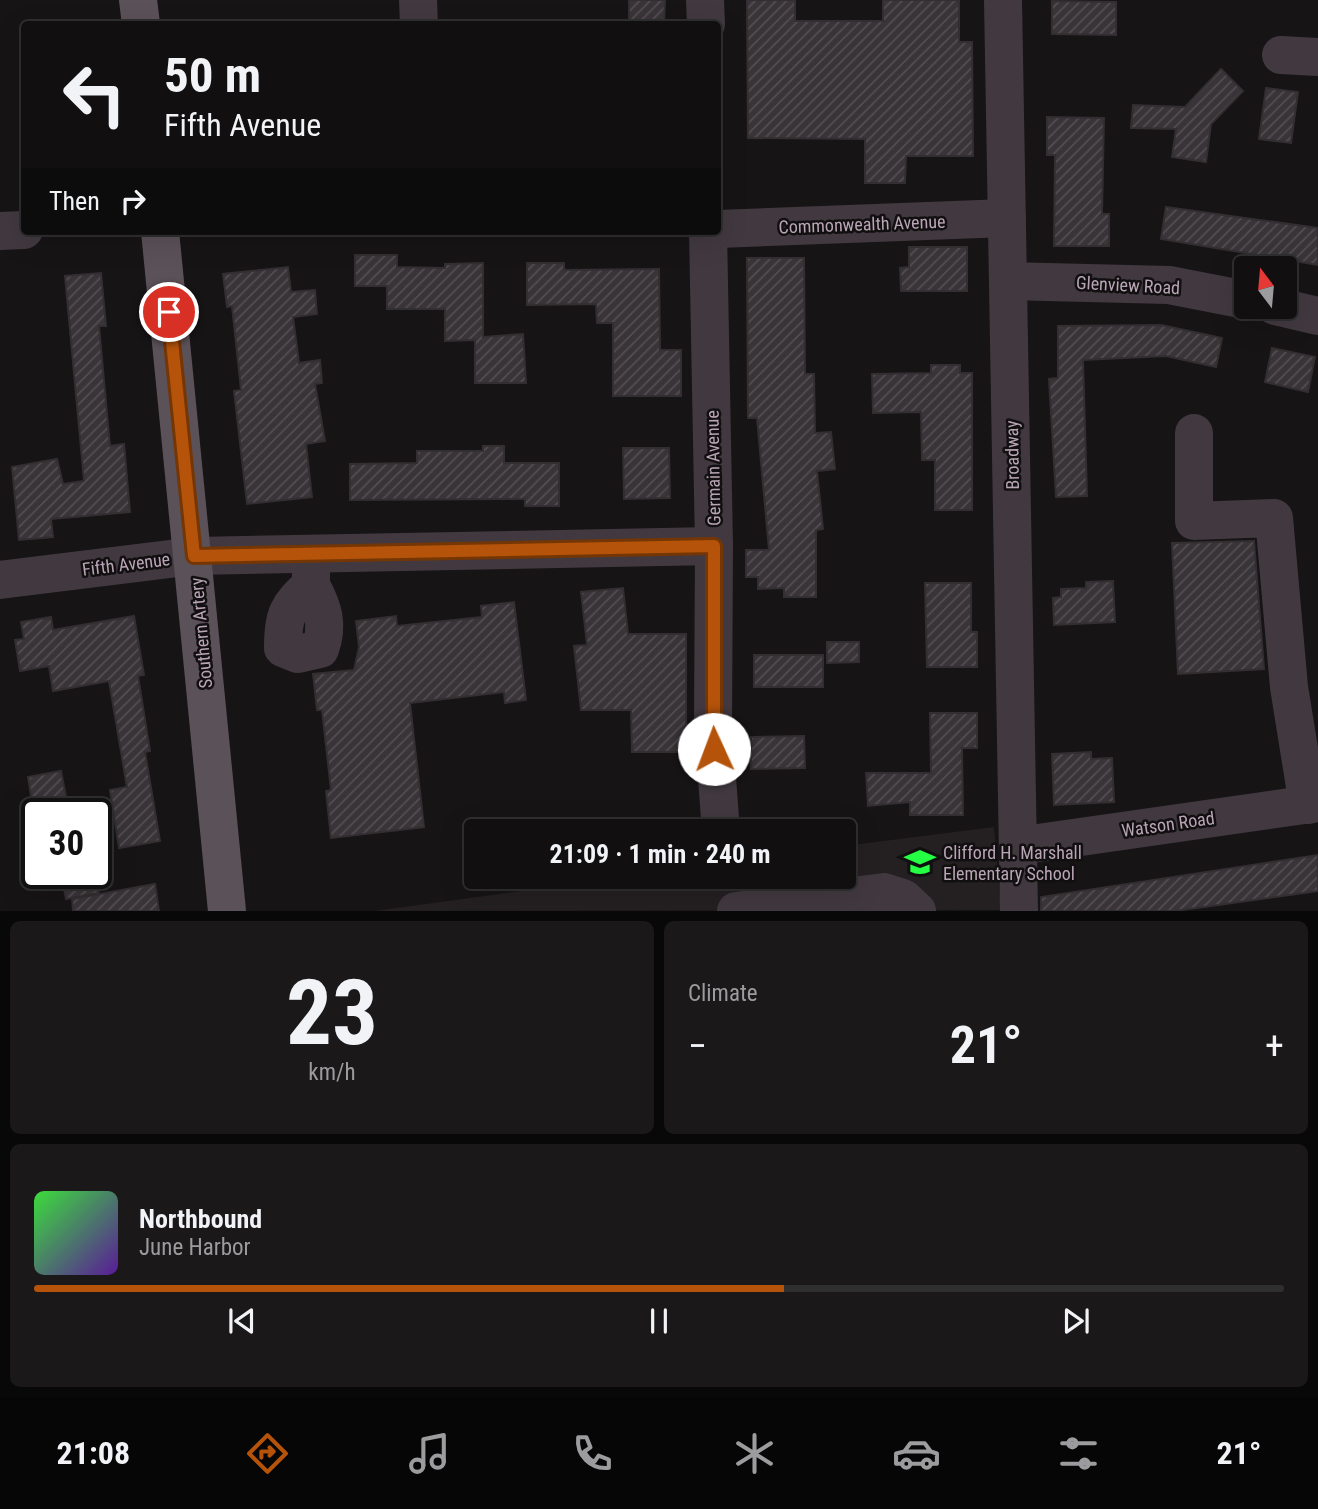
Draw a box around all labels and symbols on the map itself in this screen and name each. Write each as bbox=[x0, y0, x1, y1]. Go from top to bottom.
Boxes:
street label: Commonwealth Avenue bbox=[778, 211, 946, 237]
north arrow bbox=[1234, 256, 1297, 318]
street label: Glenview Road bbox=[1075, 272, 1181, 298]
pin bbox=[139, 282, 199, 342]
street label: Germain Avenue bbox=[701, 410, 725, 526]
street label: Broadway bbox=[1001, 420, 1023, 490]
street label: Fifth Avenue bbox=[81, 548, 171, 580]
street label: Southern Artery bbox=[186, 576, 216, 689]
position arrow bbox=[677, 712, 751, 786]
speed limit sign: 30 bbox=[21, 798, 112, 889]
street label: Watson Road bbox=[1120, 807, 1216, 841]
place label: Clifford H. Marshall Elementary School bbox=[943, 842, 1082, 884]
school or university icon: Clifford H. Marshall Elementary School bbox=[903, 845, 937, 879]

